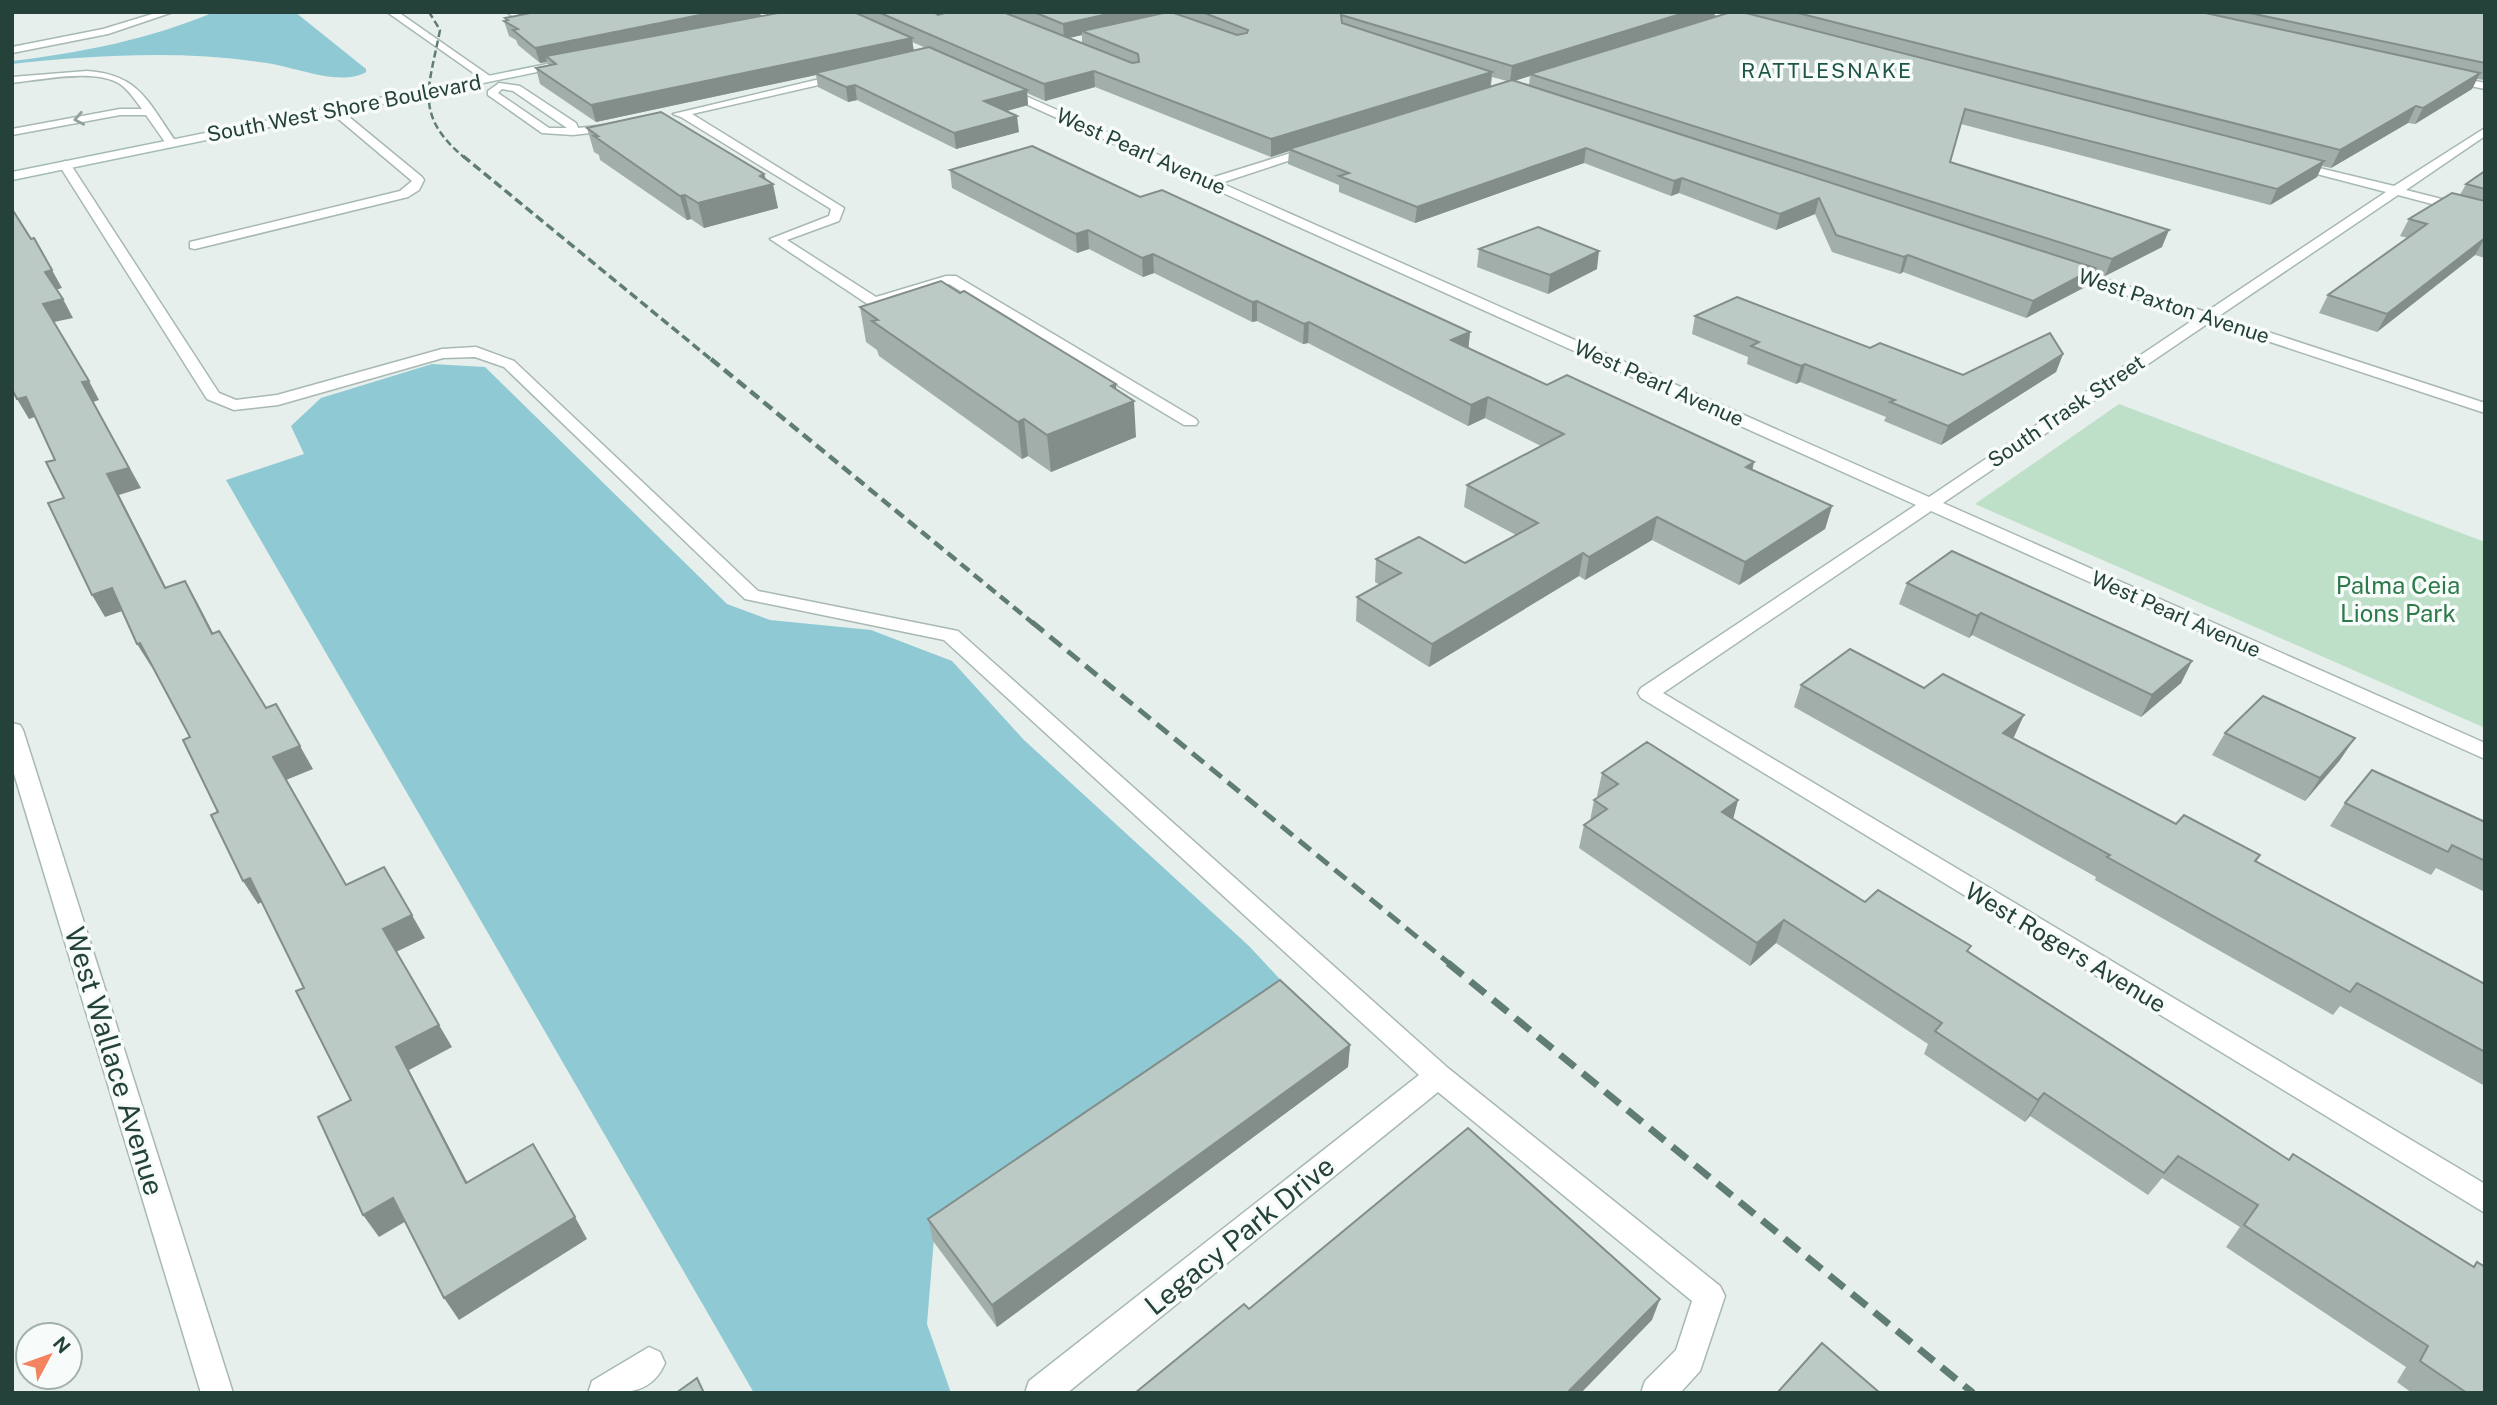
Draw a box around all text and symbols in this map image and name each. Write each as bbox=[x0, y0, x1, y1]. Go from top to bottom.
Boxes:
district label: RATTLESNAKE bbox=[1741, 58, 1913, 83]
street label: South West Shore Boulevard bbox=[205, 69, 483, 147]
street label: West Pearl Avenue bbox=[1052, 102, 1230, 200]
one-way arrow bbox=[73, 111, 85, 126]
street label: West Paxton Avenue bbox=[2075, 263, 2273, 349]
street label: West Pearl Avenue bbox=[1570, 334, 1748, 432]
street label: South Trask Street bbox=[1983, 349, 2149, 473]
street label: West Pearl Avenue bbox=[2087, 565, 2265, 663]
park label: Palma Ceia Lions Park bbox=[2336, 571, 2460, 627]
street label: West Rogers Avenue bbox=[1960, 876, 2172, 1018]
street label: West Wallace Avenue bbox=[58, 923, 172, 1199]
street label: Legacy Park Drive bbox=[1138, 1149, 1340, 1321]
north arrow bbox=[14, 1321, 84, 1391]
text: N bbox=[49, 1332, 75, 1358]

